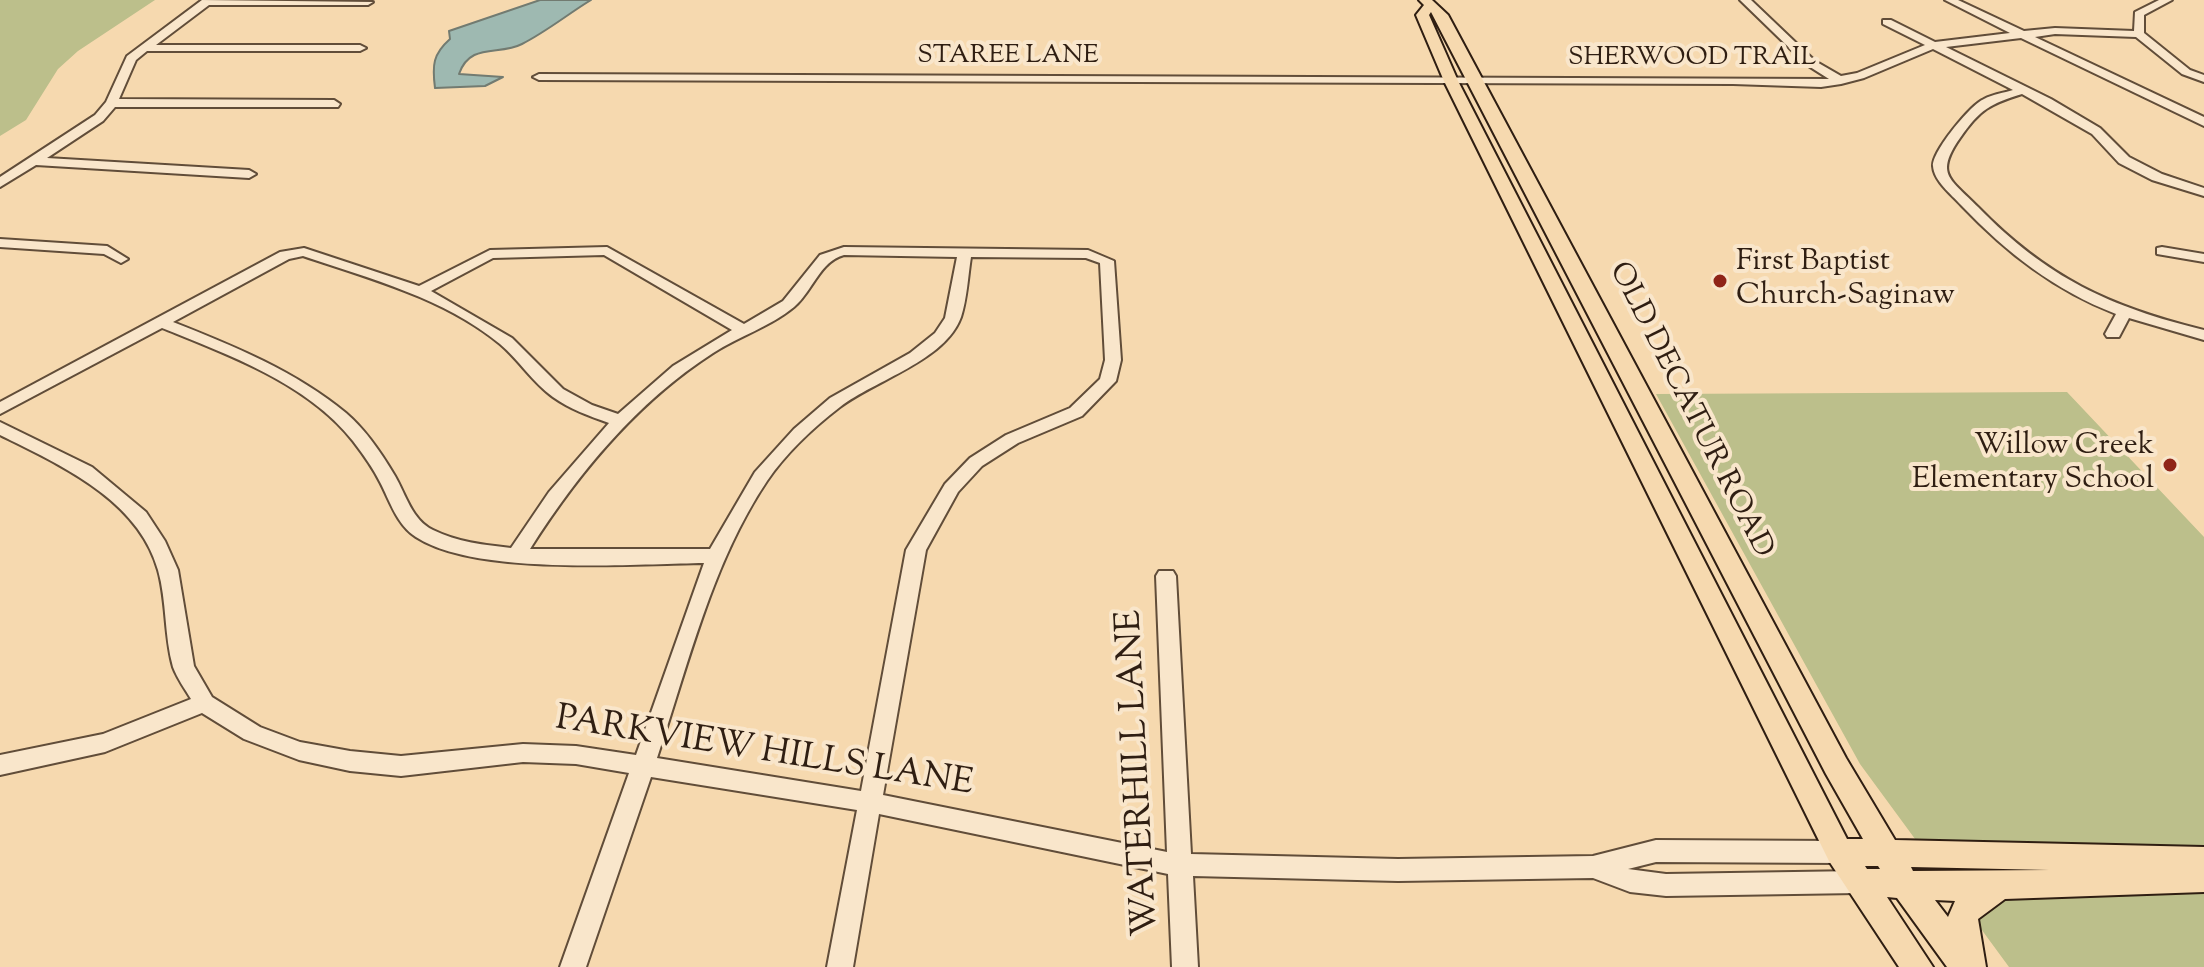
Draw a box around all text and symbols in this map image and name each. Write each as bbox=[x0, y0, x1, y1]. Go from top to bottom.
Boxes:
street label: STAREE LANE bbox=[917, 42, 1099, 74]
street label: SHERWOOD TRAIL bbox=[1568, 44, 1816, 76]
place label: First Baptist Church-Saginaw bbox=[1736, 246, 1955, 316]
street label: OLD DECATUR ROAD bbox=[1599, 257, 1779, 565]
marker: First Baptist Church-Saginaw bbox=[1711, 272, 1729, 290]
place label: Willow Creek Elementary School bbox=[1912, 430, 2154, 500]
marker: Willow Creek Elementary School bbox=[2161, 456, 2179, 474]
street label: WATERHILL LANE bbox=[1111, 609, 1171, 937]
street label: PARKVIEW HILLS LANE bbox=[552, 700, 976, 808]

